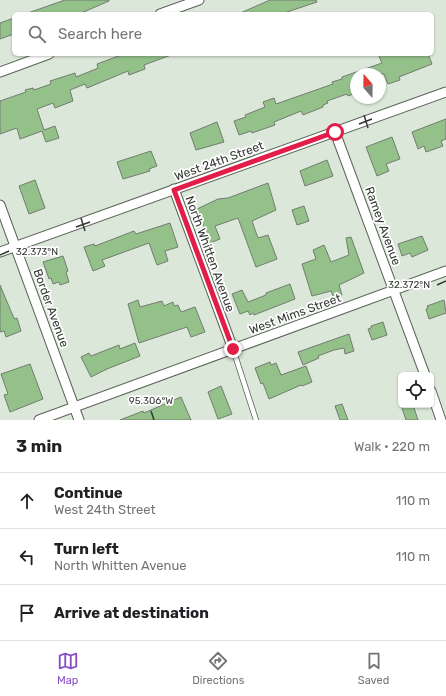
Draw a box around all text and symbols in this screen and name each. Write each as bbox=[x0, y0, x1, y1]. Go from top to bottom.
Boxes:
search box bbox=[12, 12, 434, 56]
icon: search bbox=[26, 23, 48, 45]
text: Search here bbox=[58, 25, 142, 43]
north arrow bbox=[350, 68, 386, 104]
route start bbox=[326, 123, 344, 141]
street label: West 24th Street bbox=[173, 138, 266, 184]
street label: Ramey Avenue bbox=[362, 185, 404, 267]
street label: North Whitten Avenue bbox=[182, 194, 238, 314]
text: 32.373°N bbox=[16, 246, 58, 258]
street label: Border Avenue bbox=[30, 267, 72, 349]
text: 32.372°N bbox=[388, 279, 430, 291]
street label: West Mims Street bbox=[247, 291, 343, 337]
route end bbox=[224, 340, 242, 358]
map controls bbox=[398, 372, 434, 408]
button: locate bbox=[398, 372, 434, 408]
text: 95.306°W bbox=[129, 395, 173, 407]
text: 3 min bbox=[16, 436, 62, 456]
text: Walk · 220 m bbox=[354, 439, 430, 454]
text: Continue bbox=[54, 484, 123, 502]
icon: ahead bbox=[16, 490, 38, 512]
text: 110 m bbox=[396, 493, 430, 508]
text: West 24th Street bbox=[54, 502, 156, 517]
text: Turn left bbox=[54, 540, 119, 558]
icon: left bbox=[16, 546, 38, 568]
text: 110 m bbox=[396, 549, 430, 564]
text: North Whitten Avenue bbox=[54, 558, 187, 573]
icon: arrive bbox=[16, 602, 38, 624]
text: Arrive at destination bbox=[54, 604, 209, 622]
tab: Map bbox=[57, 650, 79, 687]
tab: Directions bbox=[192, 650, 244, 687]
tab: Saved bbox=[358, 650, 389, 687]

